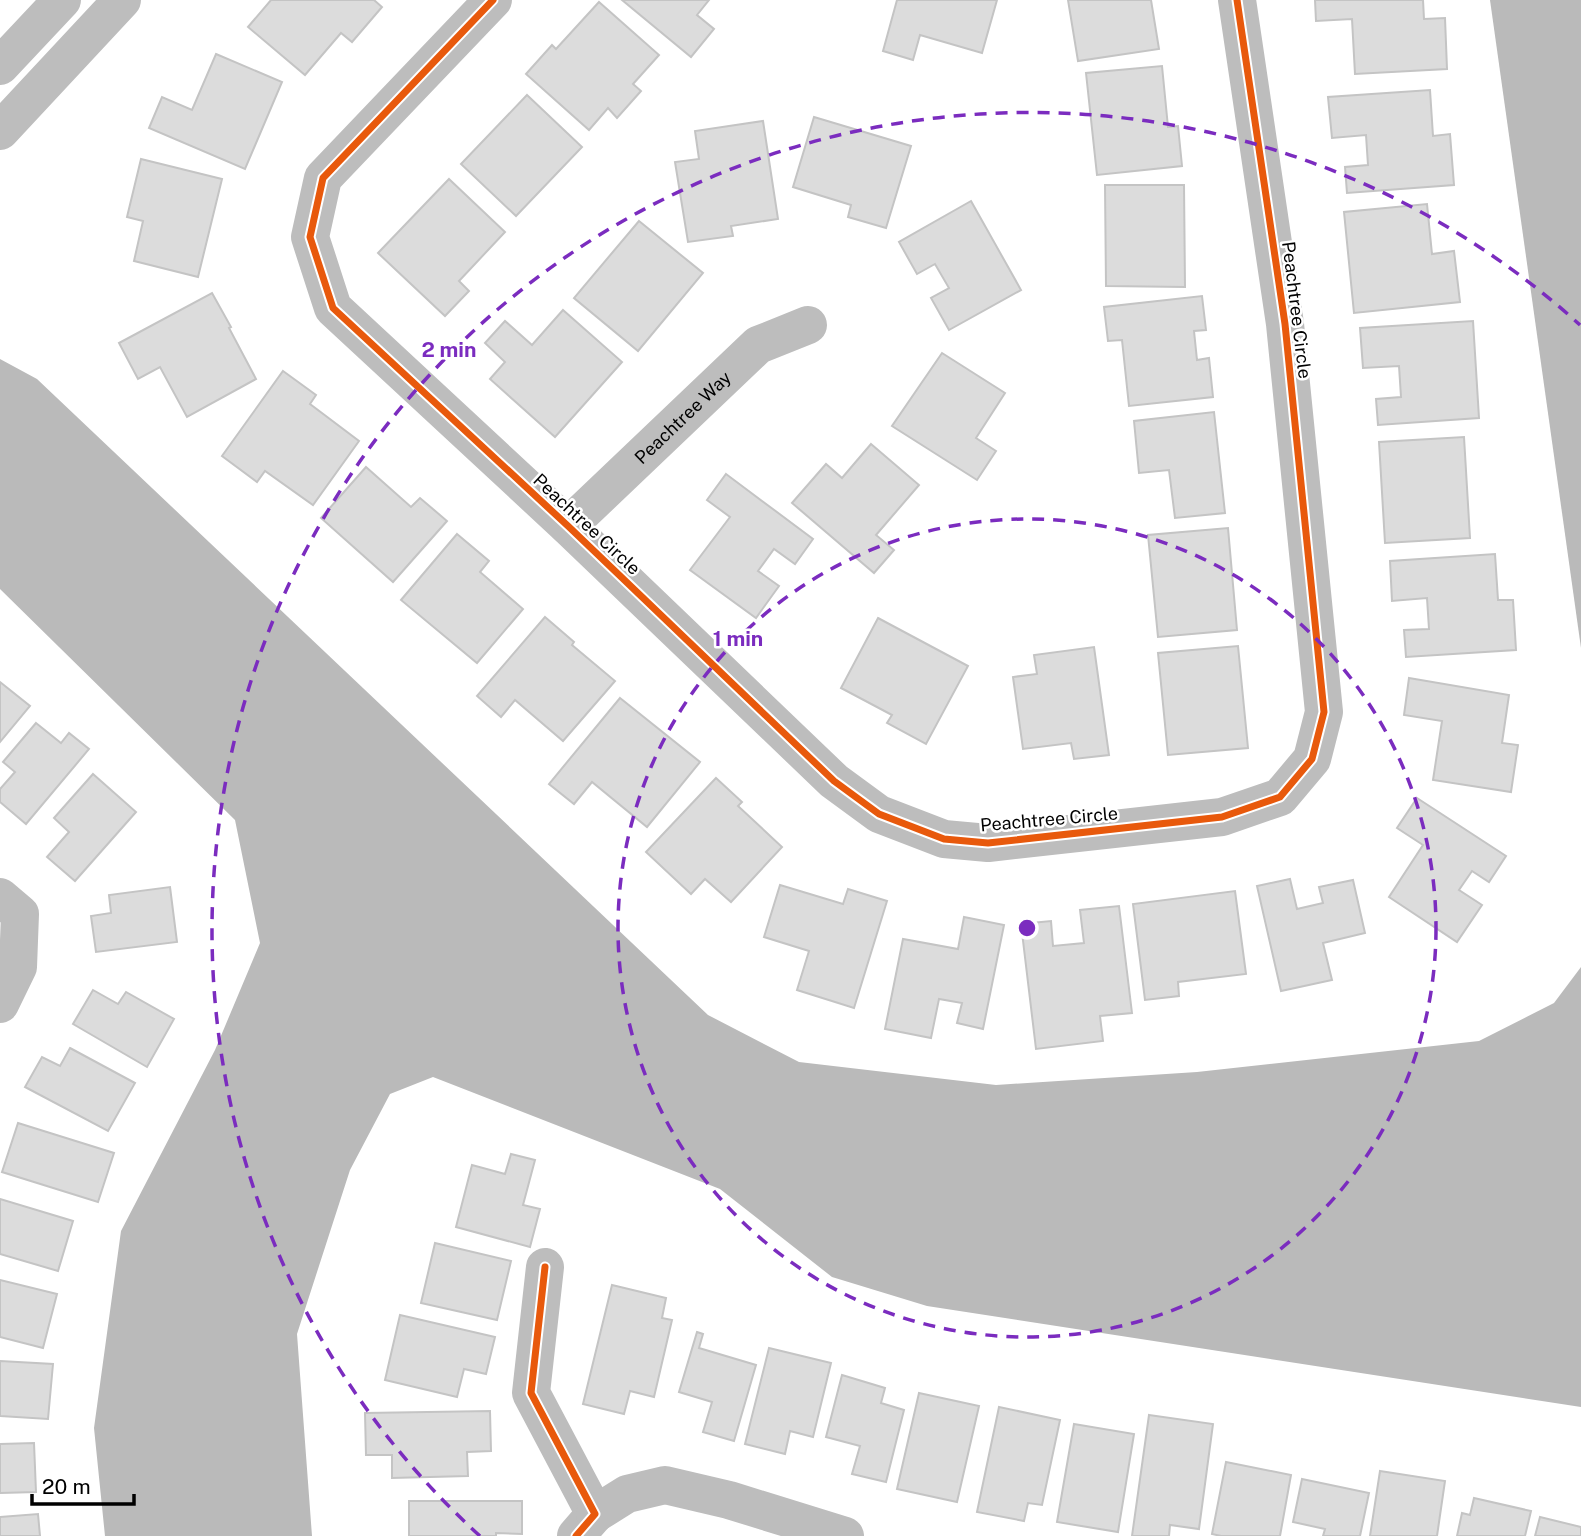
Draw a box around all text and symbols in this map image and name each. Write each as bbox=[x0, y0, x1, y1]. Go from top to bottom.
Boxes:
street label: Peachtree Circle bbox=[1278, 240, 1316, 380]
text: 2 min bbox=[421, 337, 477, 362]
street label: Peachtree Way bbox=[630, 366, 735, 468]
street label: Peachtree Circle bbox=[529, 469, 645, 579]
text: 1 min bbox=[713, 626, 763, 651]
street label: Peachtree Circle bbox=[979, 803, 1119, 835]
centre of rings bbox=[1015, 916, 1039, 940]
scale bar bbox=[32, 1462, 133, 1506]
text: 20 m bbox=[42, 1474, 91, 1499]

